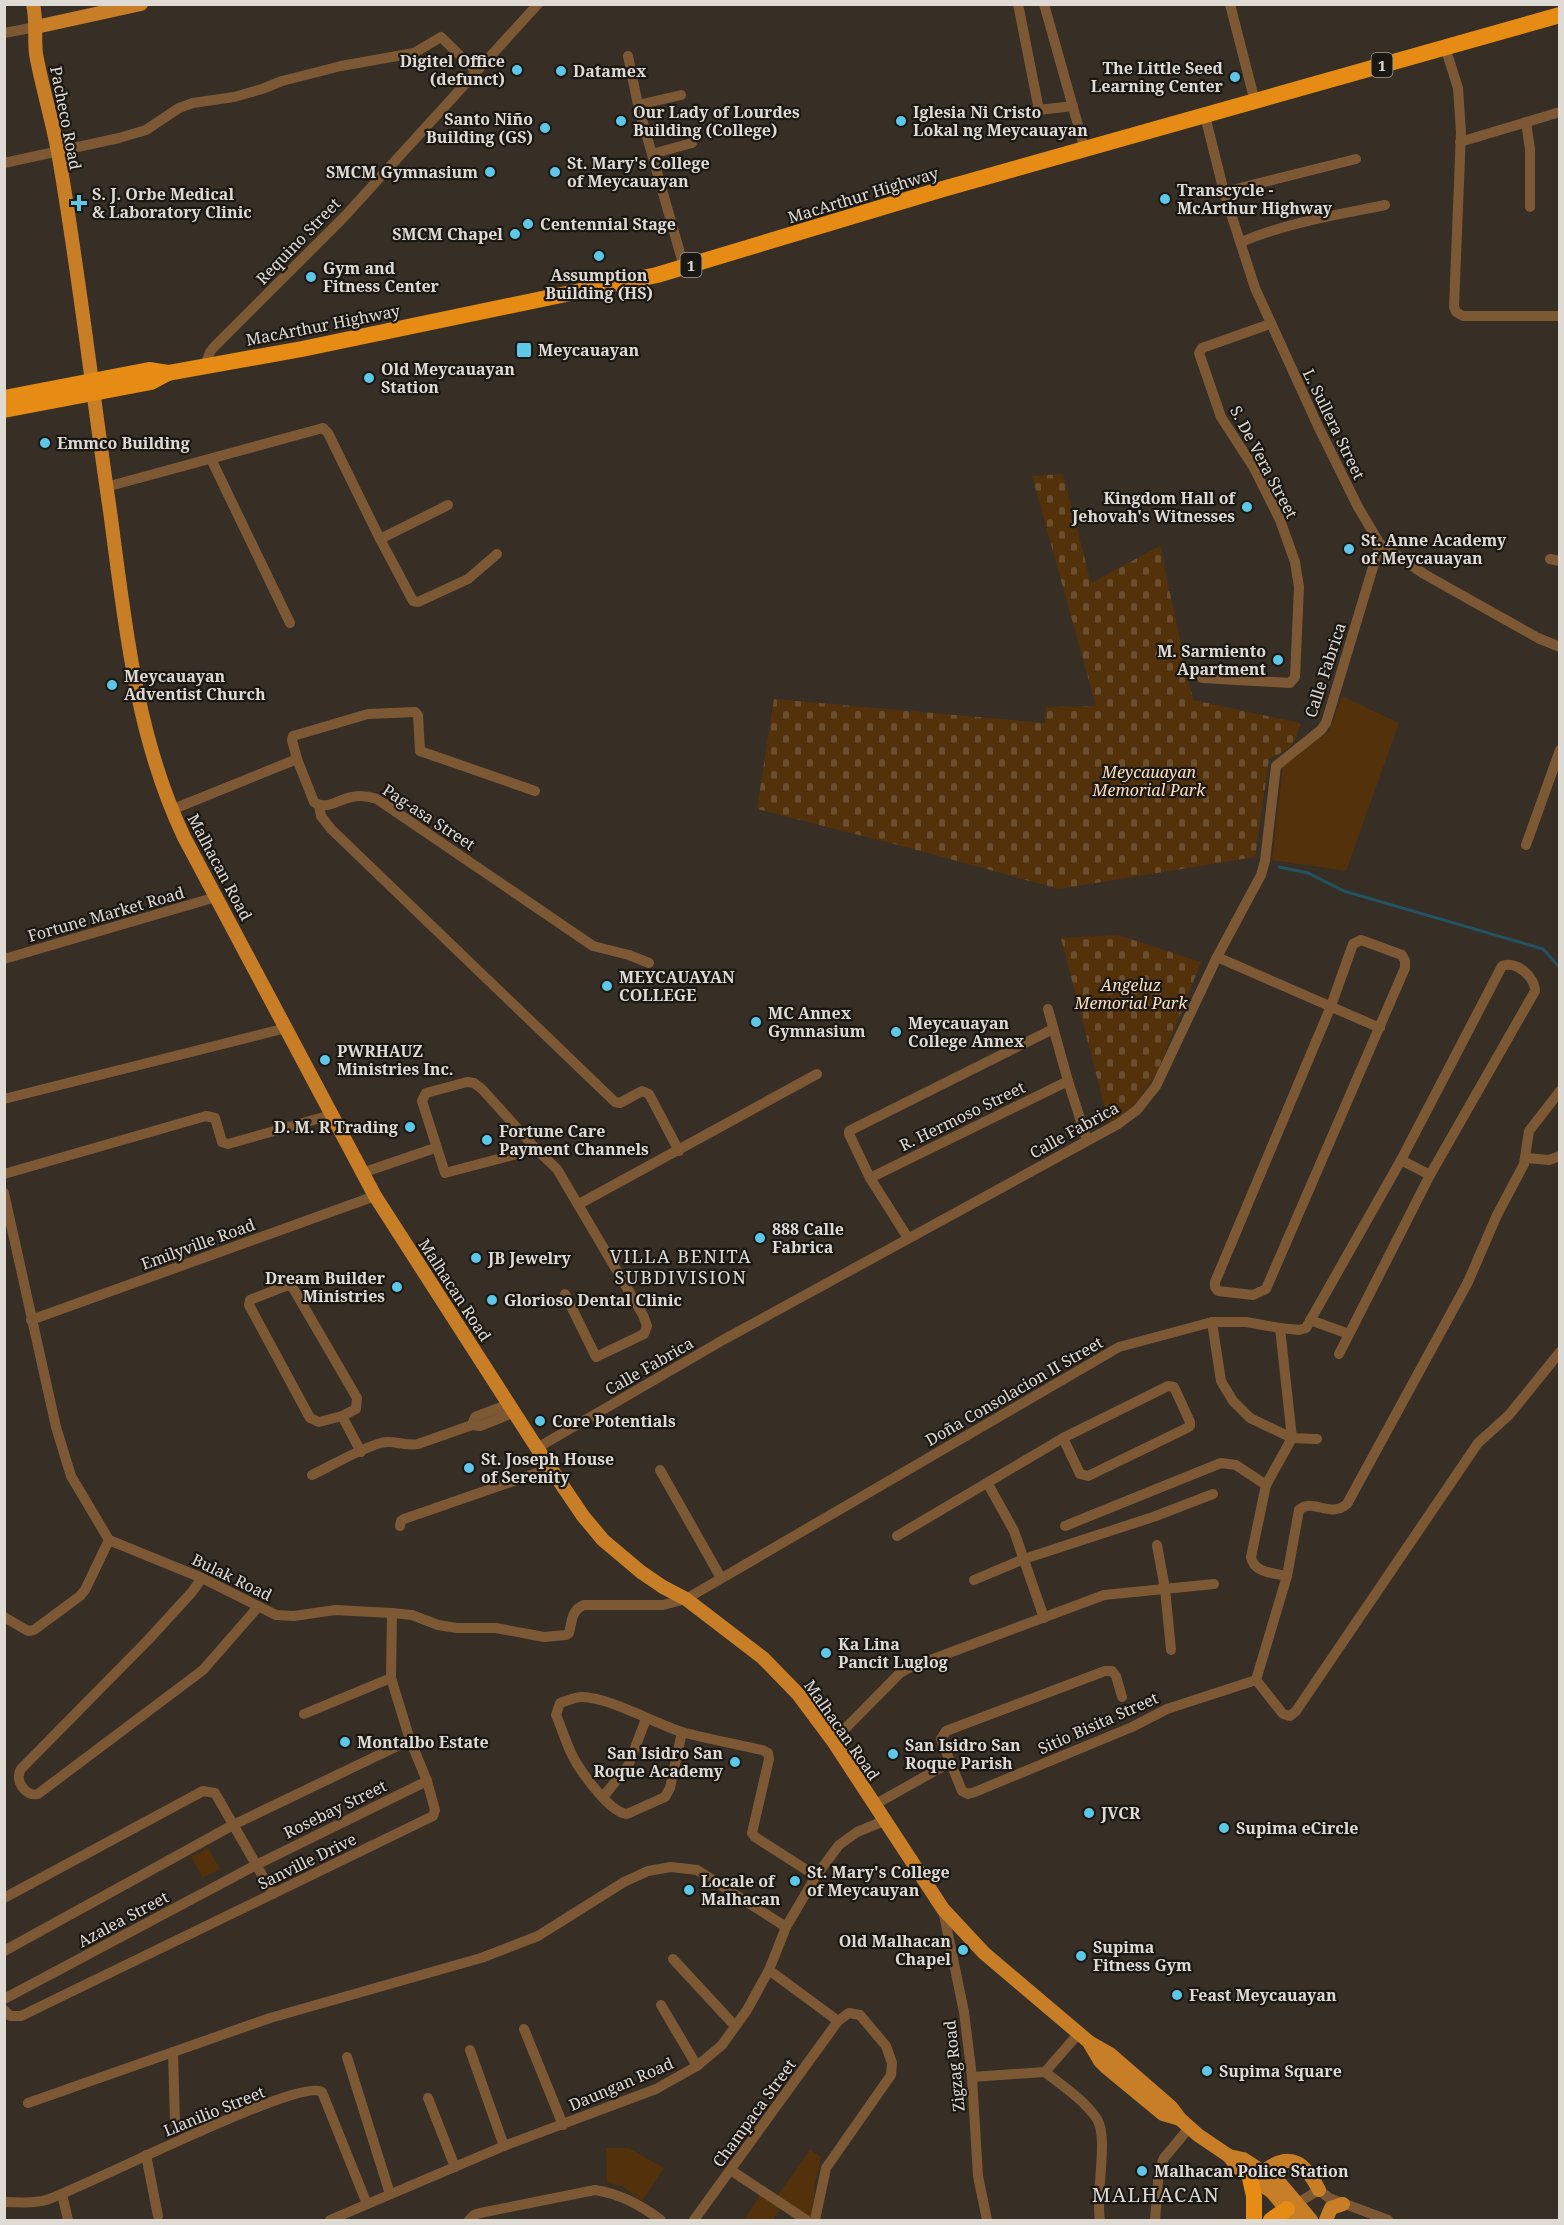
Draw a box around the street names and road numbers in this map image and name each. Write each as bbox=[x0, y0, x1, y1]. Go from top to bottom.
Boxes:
road number: 1 bbox=[1372, 53, 1392, 77]
street label: Pacheco Road bbox=[45, 64, 87, 172]
street label: MacArthur Highway bbox=[785, 161, 942, 228]
street label: Requino Street bbox=[251, 193, 345, 289]
road number: 1 bbox=[680, 253, 702, 277]
street label: MacArthur Highway bbox=[244, 299, 403, 351]
street label: L. Sullera Street bbox=[1298, 365, 1370, 483]
street label: S. De Vera Street bbox=[1225, 402, 1303, 523]
street label: Calle Fabrica bbox=[1299, 620, 1351, 720]
street label: Pag-asa Street bbox=[378, 779, 480, 855]
street label: Malhacan Road bbox=[183, 810, 258, 924]
street label: Fortune Market Road bbox=[25, 881, 187, 947]
street label: R. Hermoso Street bbox=[896, 1076, 1029, 1156]
street label: Calle Fabrica bbox=[1026, 1096, 1122, 1164]
street label: Emilyville Road bbox=[138, 1213, 258, 1275]
street label: Malhacan Road bbox=[414, 1234, 496, 1346]
street label: Doña Consolacion II Street bbox=[921, 1331, 1107, 1451]
street label: Calle Fabrica bbox=[601, 1332, 697, 1400]
street label: Bulak Road bbox=[188, 1548, 276, 1606]
street label: Malhacan Road bbox=[799, 1675, 885, 1785]
street label: Sitio Bisita Street bbox=[1034, 1687, 1162, 1759]
street label: Rosebay Street bbox=[280, 1774, 390, 1843]
street label: Sanville Drive bbox=[254, 1828, 360, 1894]
street label: Azalea Street bbox=[74, 1886, 173, 1952]
street label: Zigzag Road bbox=[938, 2019, 970, 2113]
street label: Daungan Road bbox=[565, 2052, 677, 2116]
street label: Champaca Street bbox=[707, 2054, 801, 2171]
street label: Llanilio Street bbox=[160, 2081, 268, 2141]

